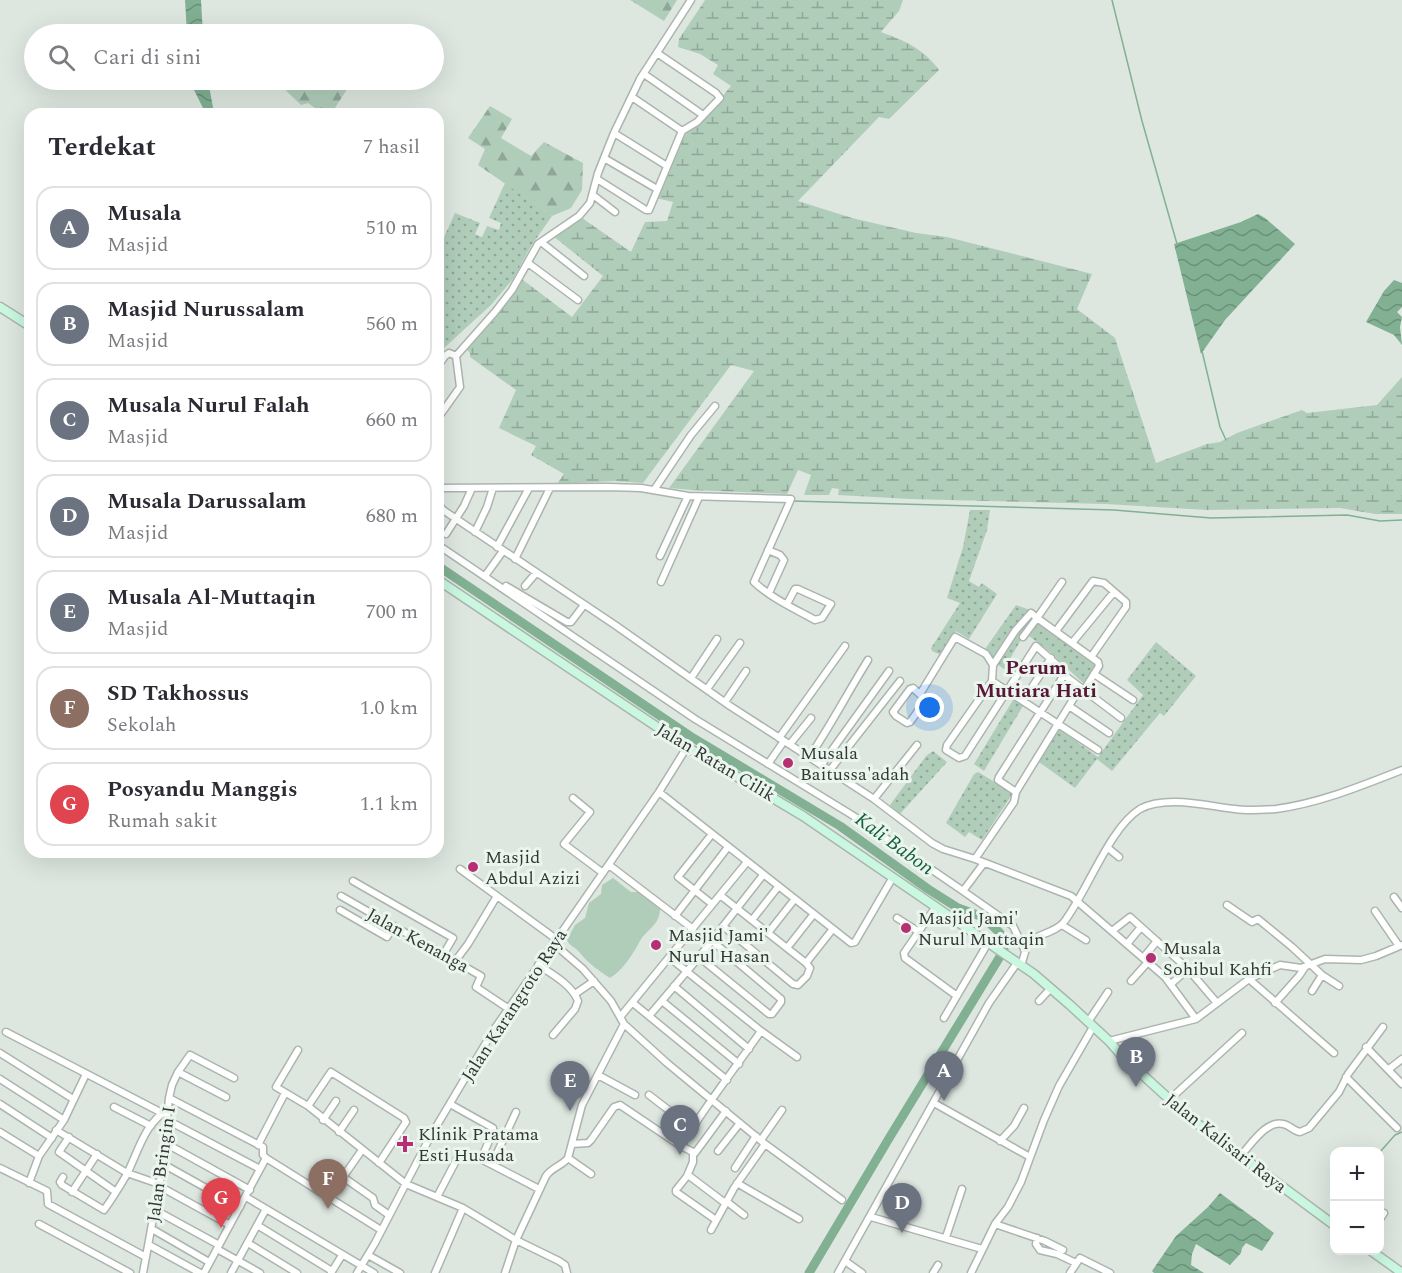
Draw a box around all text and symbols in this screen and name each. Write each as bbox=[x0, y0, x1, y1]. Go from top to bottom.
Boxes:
search box bbox=[24, 24, 444, 90]
icon: search bbox=[45, 41, 78, 74]
text: Cari di sini bbox=[93, 41, 202, 74]
text: Terdekat bbox=[48, 127, 156, 167]
text: 7 hasil bbox=[363, 132, 420, 162]
text: Musala bbox=[107, 197, 181, 230]
text: A bbox=[62, 213, 77, 243]
text: 510 m bbox=[366, 213, 418, 243]
text: Masjid bbox=[107, 230, 168, 260]
text: Masjid Nurussalam bbox=[107, 293, 305, 326]
text: B bbox=[62, 309, 77, 339]
text: 560 m bbox=[366, 309, 418, 339]
text: Masjid bbox=[107, 326, 168, 356]
text: Musala Nurul Falah bbox=[107, 389, 310, 422]
text: C bbox=[62, 405, 77, 435]
text: 660 m bbox=[366, 405, 418, 435]
text: Masjid bbox=[107, 422, 168, 452]
text: Musala Darussalam bbox=[107, 485, 307, 518]
text: D bbox=[61, 501, 78, 531]
text: 680 m bbox=[366, 501, 418, 531]
text: Masjid bbox=[107, 518, 168, 548]
text: Musala Al-Muttaqin bbox=[107, 581, 316, 614]
text: E bbox=[63, 597, 76, 627]
text: 700 m bbox=[366, 597, 418, 627]
text: Masjid bbox=[107, 614, 168, 644]
district label: Perum Mutiara Hati bbox=[975, 653, 1097, 706]
text: SD Takhossus bbox=[107, 677, 249, 710]
text: F bbox=[63, 693, 76, 723]
text: 1.0 km bbox=[360, 693, 418, 723]
your location bbox=[915, 693, 944, 722]
text: Sekolah bbox=[107, 710, 176, 740]
street label: Jalan Ratan Cilik bbox=[651, 716, 781, 809]
place label: Musala Baitussa'adah bbox=[800, 740, 909, 788]
marker: Musala Baitussa'adah bbox=[781, 756, 795, 770]
text: Posyandu Manggis bbox=[107, 773, 298, 806]
text: G bbox=[62, 789, 77, 819]
text: 1.1 km bbox=[360, 789, 418, 819]
water label: Kali Babon bbox=[849, 805, 941, 883]
text: Rumah sakit bbox=[107, 806, 217, 836]
place label: Masjid Abdul Azizi bbox=[485, 844, 580, 892]
marker: Masjid Abdul Azizi bbox=[466, 860, 480, 874]
street label: Jalan Kenanga bbox=[362, 901, 474, 980]
place label: Masjid Jami' Nurul Muttaqin bbox=[918, 905, 1045, 953]
marker: Masjid Jami' Nurul Muttaqin bbox=[899, 921, 913, 935]
place label: Masjid Jami' Nurul Hasan bbox=[668, 922, 770, 970]
street label: Jalan Karangroto Raya bbox=[455, 923, 574, 1087]
place label: Musala Sohibul Kahfi bbox=[1163, 935, 1272, 983]
marker: Masjid Jami' Nurul Hasan bbox=[649, 938, 663, 952]
marker: Musala Sohibul Kahfi bbox=[1144, 951, 1158, 965]
pin: B bbox=[1116, 1038, 1156, 1087]
pin: A bbox=[924, 1052, 964, 1101]
pin: E bbox=[550, 1062, 590, 1111]
street label: Jalan Kalisari Raya bbox=[1159, 1087, 1293, 1200]
street label: Jalan Bringin I bbox=[140, 1104, 183, 1224]
pin: C bbox=[660, 1106, 700, 1155]
place label: Klinik Pratama Esti Husada bbox=[418, 1121, 539, 1169]
marker: Klinik Pratama Esti Husada bbox=[396, 1135, 414, 1153]
map controls bbox=[1330, 1147, 1384, 1255]
button: + bbox=[1330, 1147, 1384, 1201]
pin: F bbox=[308, 1160, 348, 1209]
pin: G bbox=[202, 1178, 240, 1228]
pin: D bbox=[882, 1184, 922, 1233]
button: − bbox=[1330, 1201, 1384, 1255]

